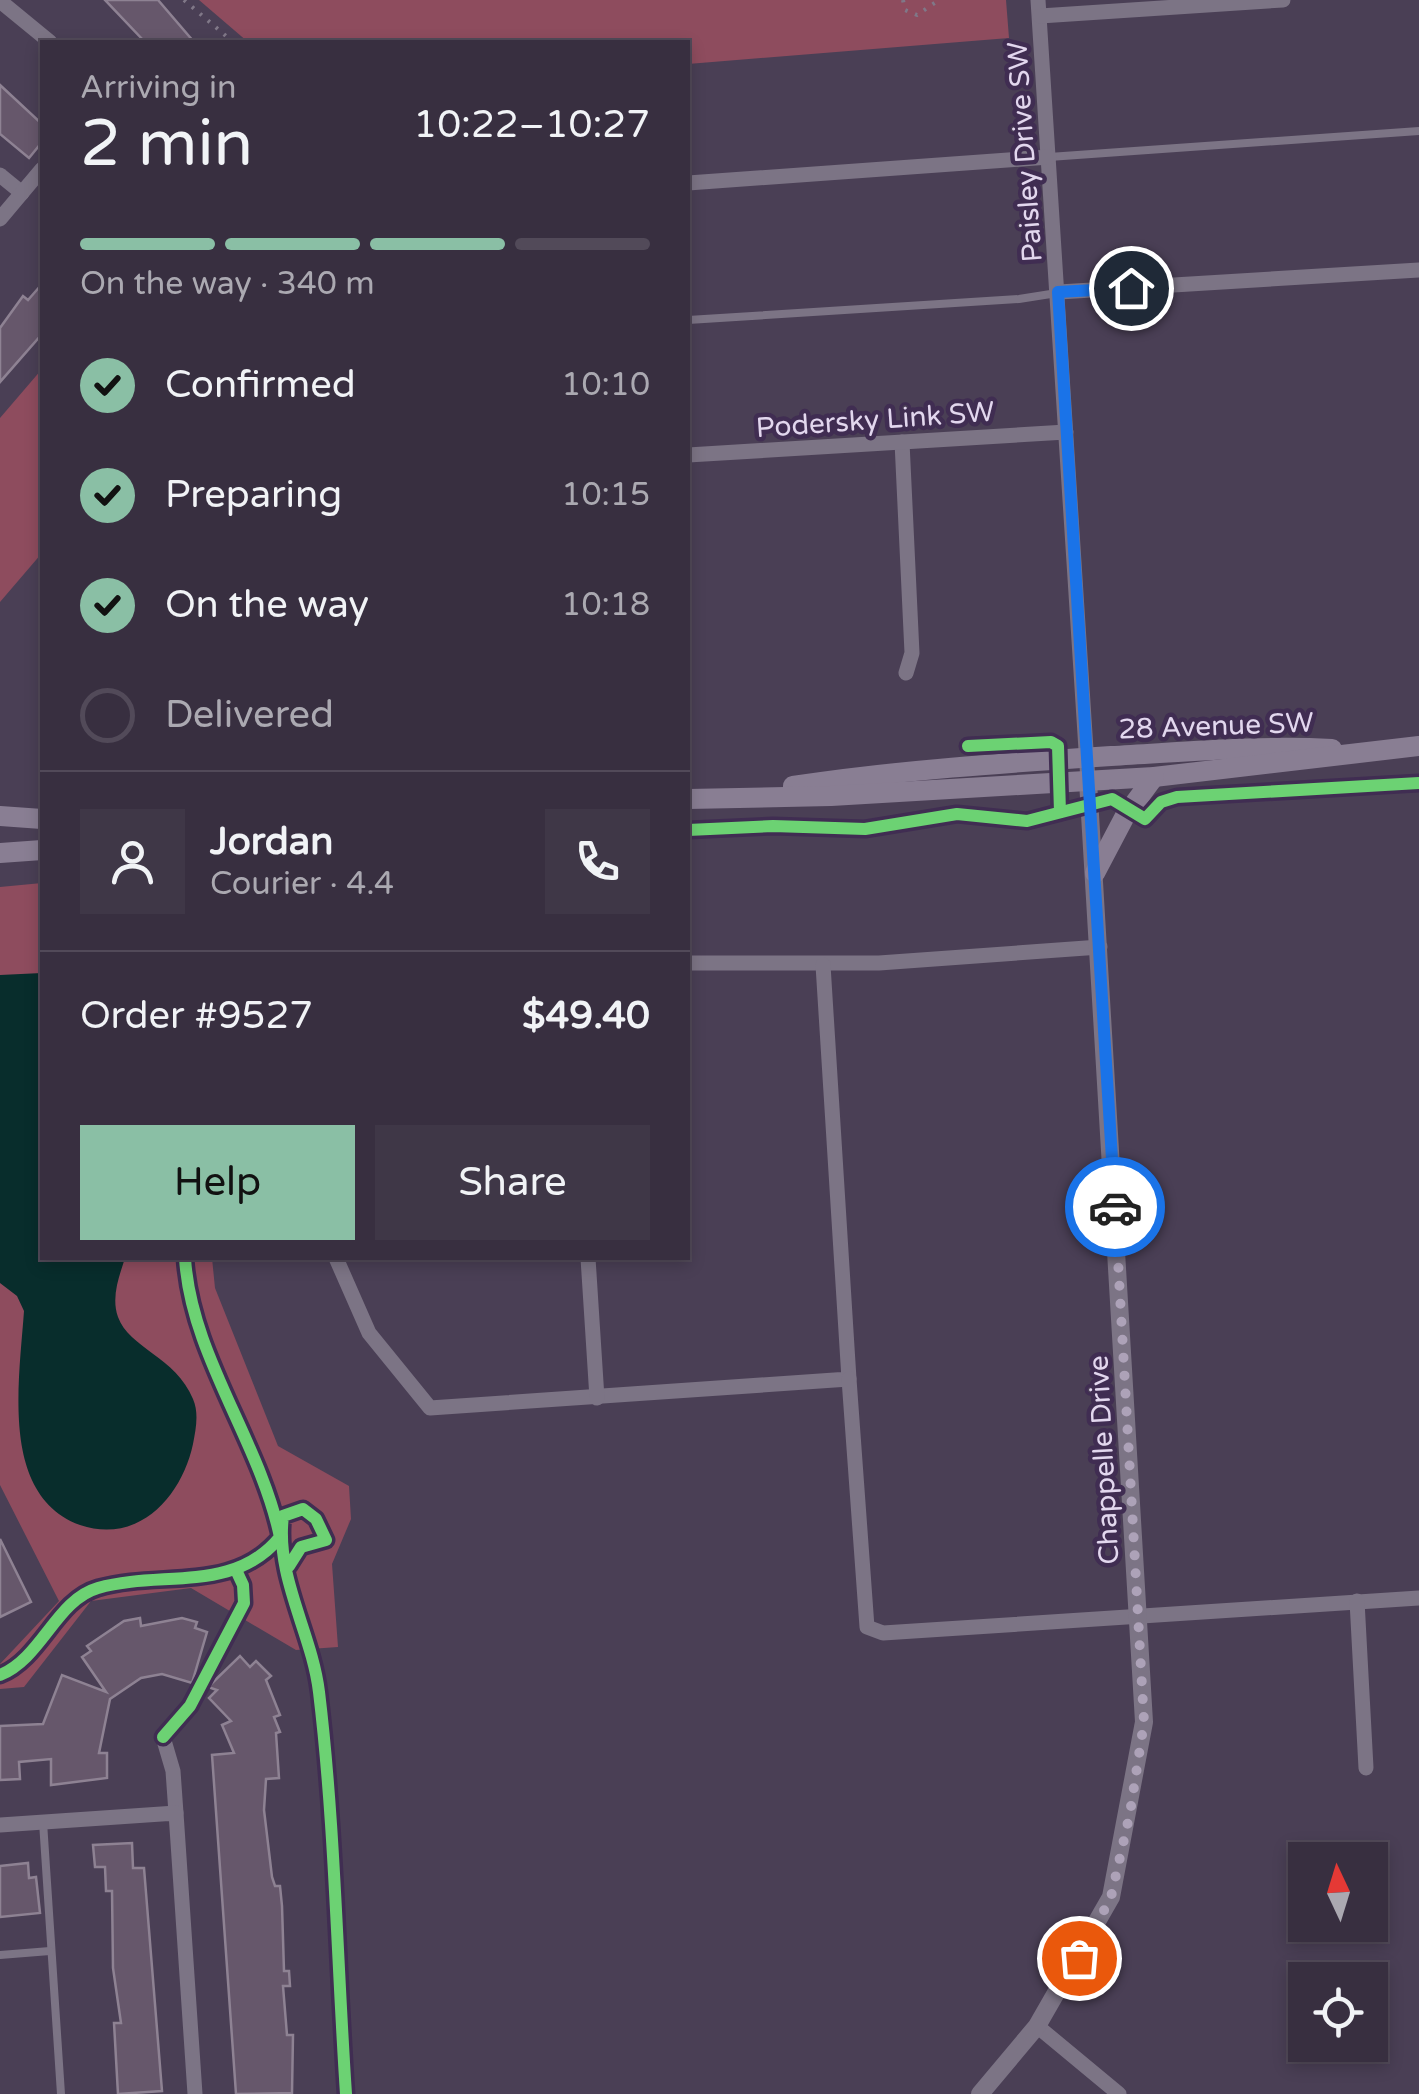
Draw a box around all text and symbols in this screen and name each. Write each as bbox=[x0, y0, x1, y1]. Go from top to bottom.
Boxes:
street label: Paisley Drive SW bbox=[1000, 40, 1050, 263]
text: Arriving in bbox=[80, 69, 237, 107]
text: 10:22–10:27 bbox=[413, 102, 650, 148]
text: 2 min bbox=[80, 105, 253, 184]
pin bbox=[1089, 246, 1174, 331]
icon: home bbox=[1104, 261, 1159, 316]
text: On the way · 340 m bbox=[80, 265, 375, 303]
icon: check bbox=[80, 358, 135, 413]
text: Confirmed bbox=[165, 362, 356, 408]
text: 10:10 bbox=[561, 366, 650, 404]
street label: Podersky Link SW bbox=[755, 395, 995, 445]
icon: check bbox=[80, 468, 135, 523]
text: Preparing bbox=[165, 472, 342, 518]
text: 10:15 bbox=[561, 476, 650, 514]
icon: check bbox=[80, 578, 135, 633]
text: On the way bbox=[165, 582, 369, 628]
text: 10:18 bbox=[561, 586, 650, 624]
text: Delivered bbox=[165, 692, 334, 738]
street label: 28 Avenue SW bbox=[1118, 706, 1314, 746]
button: person bbox=[80, 809, 185, 914]
button: phone bbox=[545, 809, 650, 914]
text: Jordan bbox=[210, 819, 333, 865]
text: Courier · 4.4 bbox=[210, 865, 394, 903]
text: Order #9527 bbox=[80, 993, 313, 1039]
text: $49.40 bbox=[522, 993, 650, 1039]
button: Help bbox=[80, 1125, 355, 1240]
button: Share bbox=[375, 1125, 650, 1240]
courier bbox=[1065, 1157, 1165, 1257]
icon: car bbox=[1088, 1180, 1143, 1235]
street label: Chappelle Drive bbox=[1082, 1354, 1126, 1565]
north arrow bbox=[1288, 1842, 1388, 1942]
map controls bbox=[1288, 1842, 1388, 2062]
pin bbox=[1037, 1916, 1122, 2001]
icon: bag bbox=[1052, 1931, 1107, 1986]
button: locate bbox=[1288, 1962, 1388, 2062]

